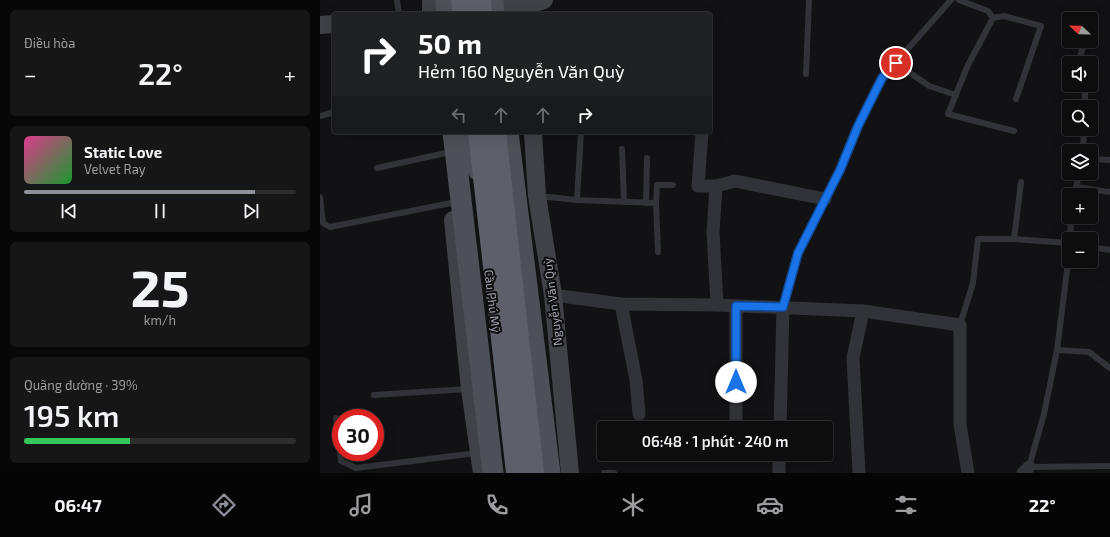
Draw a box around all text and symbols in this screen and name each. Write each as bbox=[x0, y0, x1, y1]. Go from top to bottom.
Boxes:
north arrow bbox=[1062, 12, 1098, 48]
map controls bbox=[1062, 12, 1098, 268]
text: 50 m bbox=[418, 26, 482, 60]
icon: right bbox=[352, 28, 404, 80]
text: Điều hòa bbox=[24, 35, 75, 51]
pin bbox=[879, 46, 913, 80]
icon: arrive bbox=[885, 52, 907, 74]
text: 22° bbox=[138, 55, 183, 91]
button: sound bbox=[1062, 56, 1098, 92]
text: Hẻm 160 Nguyễn Văn Quỳ bbox=[418, 60, 625, 82]
text: − bbox=[24, 61, 37, 87]
text: + bbox=[284, 61, 296, 87]
button: search bbox=[1062, 100, 1098, 136]
icon: left bbox=[448, 104, 470, 126]
icon: ahead bbox=[490, 104, 512, 126]
icon: ahead bbox=[532, 104, 554, 126]
icon: right bbox=[574, 104, 596, 126]
text: Static Love bbox=[84, 143, 162, 161]
button: layers bbox=[1062, 144, 1098, 180]
text: Velvet Ray bbox=[84, 161, 146, 177]
button: + bbox=[1062, 188, 1098, 224]
icon: previous bbox=[58, 200, 80, 222]
icon: pause bbox=[149, 200, 171, 222]
icon: next bbox=[240, 200, 262, 222]
button: − bbox=[1062, 232, 1098, 268]
text: 25 bbox=[131, 255, 189, 317]
street label: Nguyễn Văn Quỳ bbox=[540, 256, 565, 347]
street label: Cầu Phú Mỹ bbox=[482, 269, 504, 334]
text: km/h bbox=[144, 312, 176, 328]
position arrow bbox=[715, 361, 757, 403]
text: Quãng đường · 39% bbox=[24, 377, 138, 393]
text: 195 km bbox=[24, 397, 119, 433]
speed limit sign: 30 bbox=[332, 409, 384, 461]
text: 06:48 · 1 phút · 240 m bbox=[642, 432, 788, 450]
icon: directions bbox=[210, 491, 238, 519]
icon: music bbox=[347, 491, 375, 519]
icon: phone bbox=[483, 491, 511, 519]
icon: climate bbox=[619, 491, 647, 519]
icon: car bbox=[756, 491, 784, 519]
icon: filters bbox=[892, 491, 920, 519]
text: 06:47 bbox=[54, 494, 102, 516]
text: 22° bbox=[1029, 494, 1056, 516]

